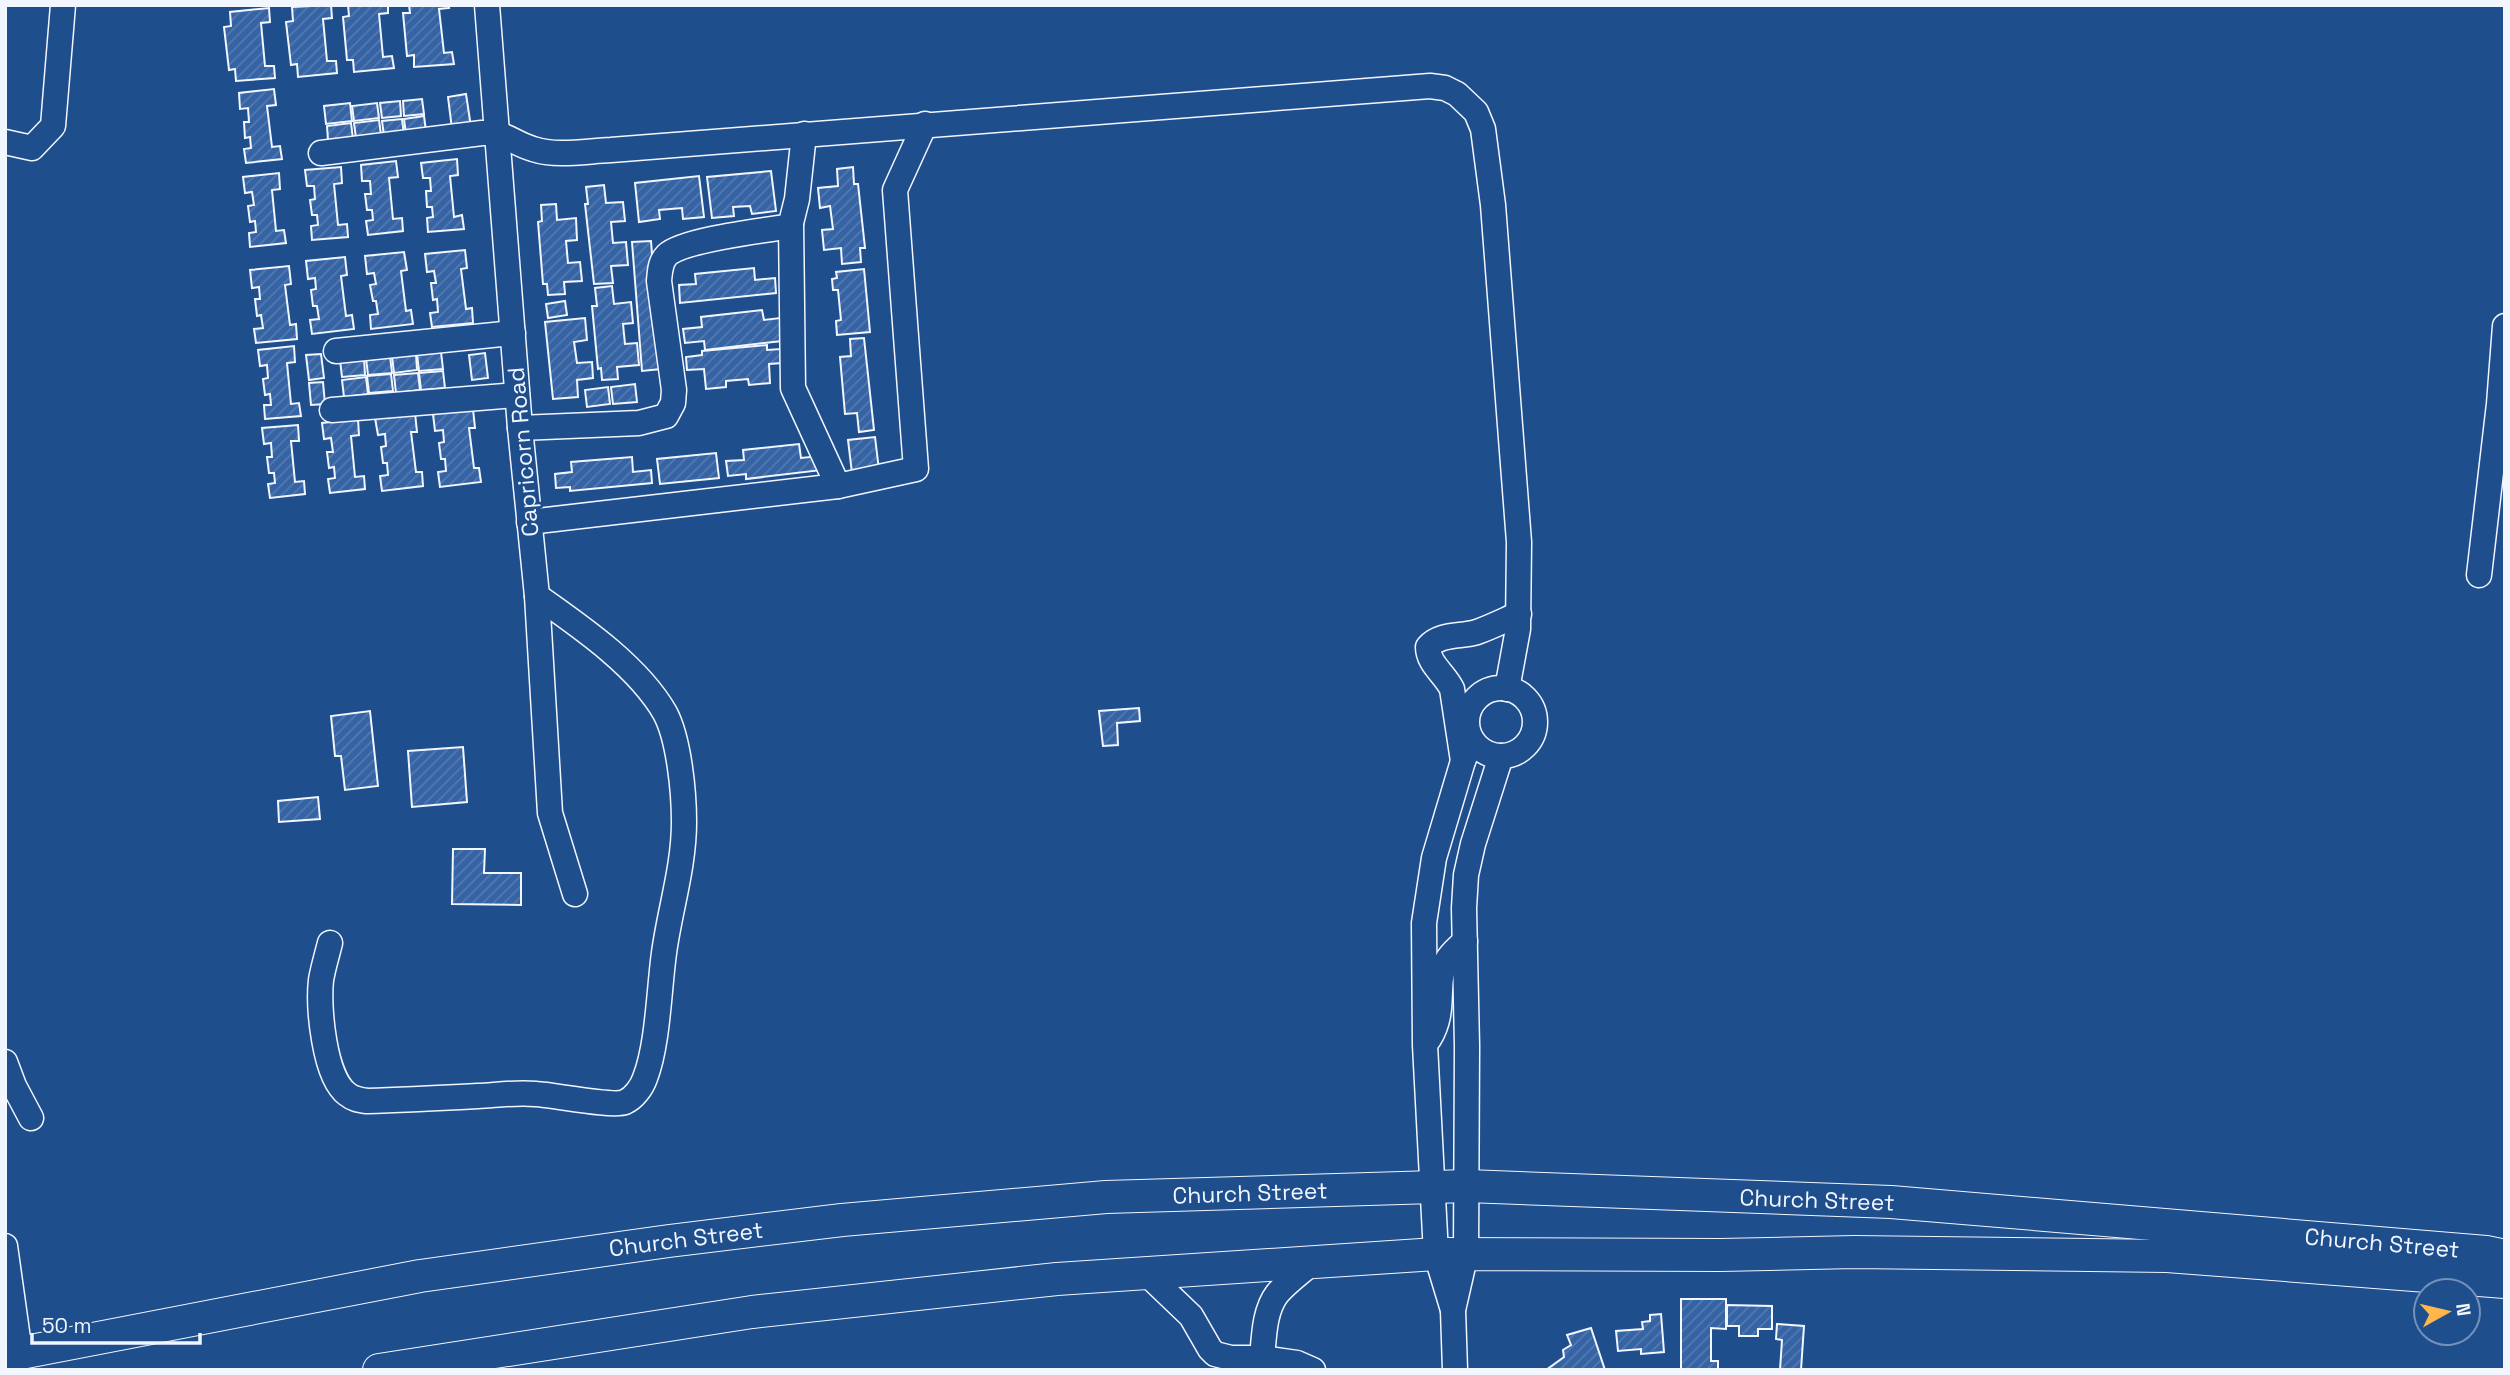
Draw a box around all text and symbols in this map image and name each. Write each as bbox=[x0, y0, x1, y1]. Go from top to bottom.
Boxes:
street label: Capricorn Road bbox=[501, 366, 545, 538]
street label: Church Street bbox=[1172, 1175, 1328, 1211]
street label: Church Street bbox=[1739, 1182, 1895, 1218]
street label: Church Street bbox=[607, 1215, 765, 1263]
street label: Church Street bbox=[2303, 1221, 2461, 1265]
north arrow bbox=[2412, 1277, 2482, 1347]
scale bar bbox=[32, 1302, 200, 1346]
text: N bbox=[2450, 1302, 2477, 1318]
text: 50 m bbox=[42, 1312, 92, 1339]

